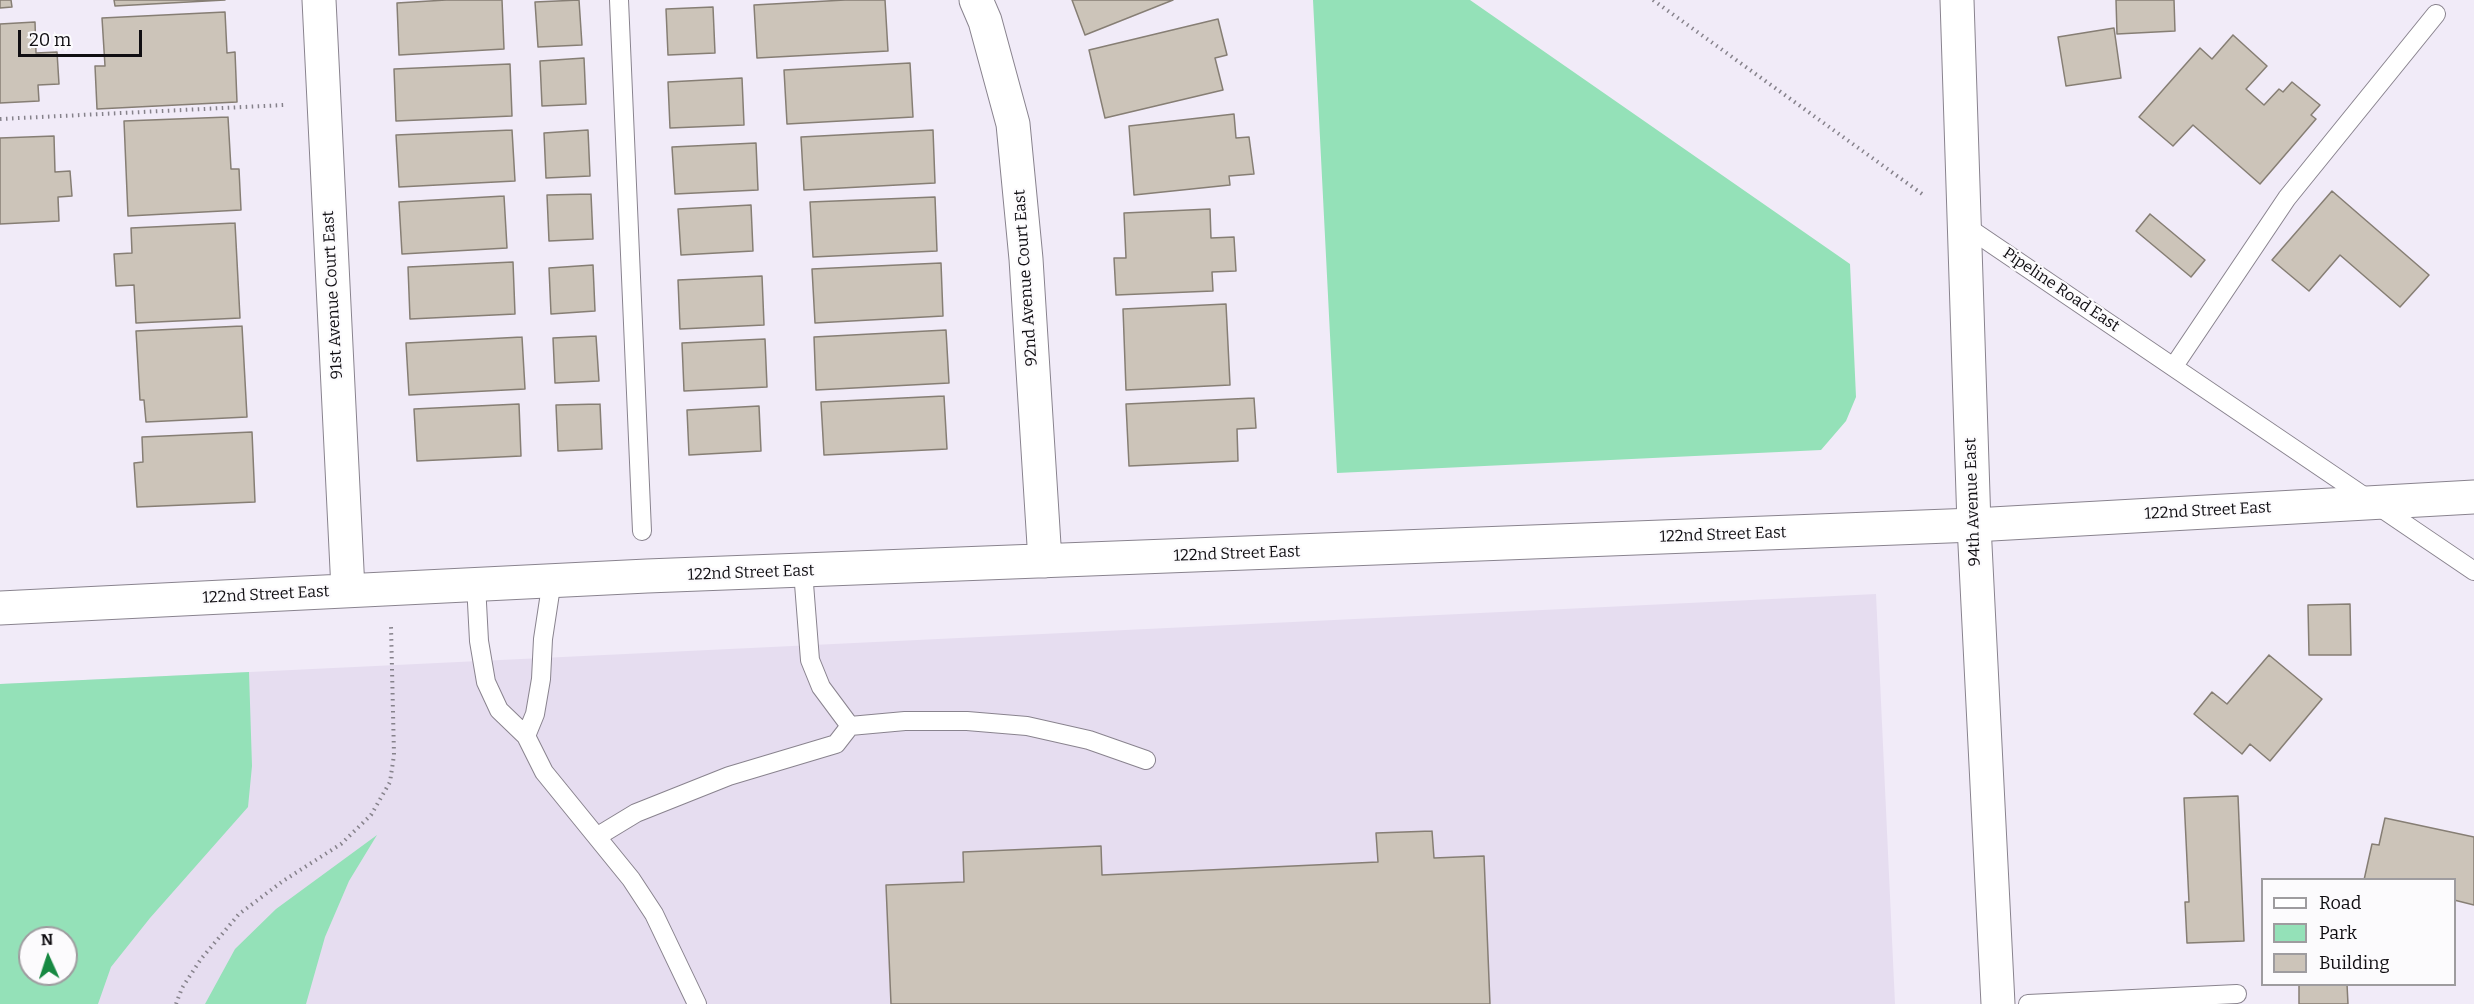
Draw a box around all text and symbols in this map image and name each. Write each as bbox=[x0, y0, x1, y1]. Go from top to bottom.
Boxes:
scale bar bbox=[21, 18, 146, 56]
text: 20 m bbox=[29, 29, 71, 51]
street label: 92nd Avenue Court East bbox=[1010, 189, 1042, 367]
street label: 91st Avenue Court East bbox=[319, 210, 347, 380]
street label: Pipeline Road East bbox=[1999, 244, 2123, 336]
street label: 94th Avenue East bbox=[1961, 437, 1985, 567]
street label: 122nd Street East bbox=[2144, 498, 2272, 524]
street label: 122nd Street East bbox=[1659, 523, 1787, 547]
street label: 122nd Street East bbox=[1173, 542, 1301, 566]
street label: 122nd Street East bbox=[687, 561, 815, 585]
street label: 122nd Street East bbox=[202, 582, 330, 608]
legend bbox=[2261, 878, 2456, 986]
text: Road bbox=[2319, 892, 2361, 914]
text: Park bbox=[2319, 922, 2357, 944]
north arrow bbox=[18, 926, 78, 986]
text: N bbox=[40, 930, 54, 949]
text: Building bbox=[2319, 952, 2390, 974]

